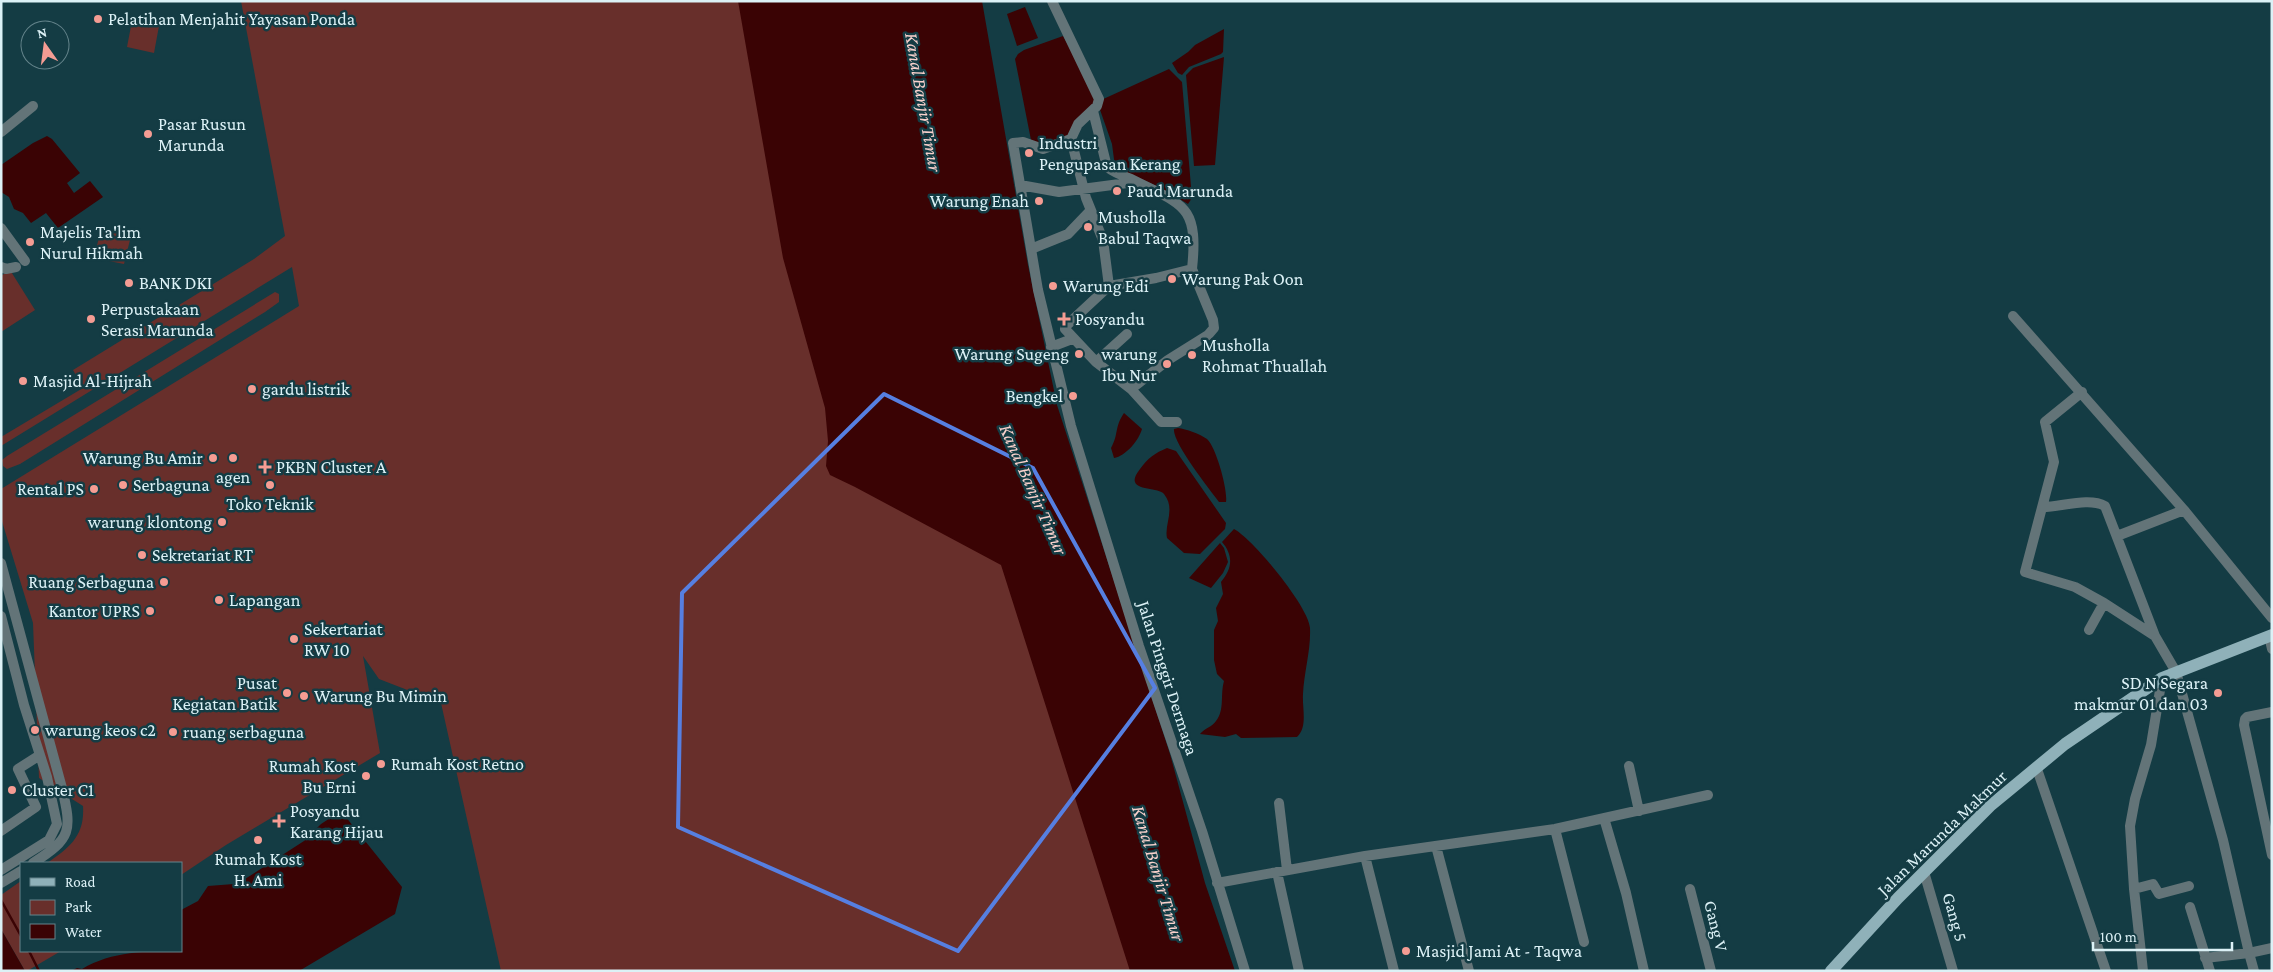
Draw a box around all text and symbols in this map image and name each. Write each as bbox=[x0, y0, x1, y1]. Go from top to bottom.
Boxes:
place label: Pelatihan Menjahit Yayasan Ponda bbox=[108, 9, 355, 30]
marker: Pelatihan Menjahit Yayasan Ponda bbox=[92, 13, 104, 25]
north arrow bbox=[20, 20, 70, 70]
text: N bbox=[35, 23, 49, 41]
water label: Kanal Banjir Timur bbox=[900, 31, 946, 175]
place label: Pasar Rusun Marunda bbox=[158, 114, 246, 155]
marker: Pasar Rusun Marunda bbox=[142, 128, 154, 140]
place label: Industri Pengupasan Kerang bbox=[1039, 133, 1181, 174]
marker: Industri Pengupasan Kerang bbox=[1023, 147, 1035, 159]
place label: Paud Marunda bbox=[1127, 181, 1233, 201]
marker: Paud Marunda bbox=[1111, 185, 1123, 197]
place label: Warung Enah bbox=[930, 191, 1029, 211]
marker: Warung Enah bbox=[1033, 195, 1045, 207]
place label: Musholla Babul Taqwa bbox=[1098, 207, 1191, 248]
marker: Musholla Babul Taqwa bbox=[1082, 221, 1094, 233]
place label: Majelis Ta'lim Nurul Hikmah bbox=[40, 222, 143, 263]
marker: Majelis Ta'lim Nurul Hikmah bbox=[24, 236, 36, 248]
place label: Warung Pak Oon bbox=[1182, 269, 1304, 289]
place label: BANK DKI bbox=[139, 273, 212, 293]
marker: Warung Pak Oon bbox=[1166, 273, 1178, 285]
place label: Warung Edi bbox=[1063, 276, 1149, 296]
marker: BANK DKI bbox=[123, 277, 135, 289]
marker: Warung Edi bbox=[1047, 280, 1059, 292]
place label: Perpustakaan Serasi Marunda bbox=[101, 299, 214, 340]
place label: Posyandu bbox=[1075, 309, 1145, 329]
marker: Posyandu bbox=[1057, 312, 1071, 326]
marker: Perpustakaan Serasi Marunda bbox=[85, 313, 97, 325]
place label: Musholla Rohmat Thuallah bbox=[1202, 335, 1328, 376]
place label: Warung Sugeng bbox=[954, 344, 1069, 364]
place label: warung Ibu Nur bbox=[1101, 344, 1158, 385]
marker: Warung Sugeng bbox=[1073, 348, 1085, 360]
marker: Musholla Rohmat Thuallah bbox=[1186, 349, 1198, 361]
marker: warung Ibu Nur bbox=[1161, 358, 1173, 370]
place label: Masjid Al-Hijrah bbox=[33, 371, 152, 392]
marker: Masjid Al-Hijrah bbox=[17, 375, 29, 387]
place label: gardu listrik bbox=[262, 379, 350, 399]
marker: gardu listrik bbox=[246, 383, 258, 395]
place label: Bengkel bbox=[1006, 386, 1063, 406]
marker: Bengkel bbox=[1067, 390, 1079, 402]
water label: Kanal Banjir Timur bbox=[994, 421, 1072, 559]
place label: Warung Bu Amir bbox=[83, 448, 204, 468]
marker: Warung Bu Amir bbox=[207, 452, 219, 464]
marker: agen bbox=[227, 452, 239, 464]
place label: PKBN Cluster A bbox=[276, 457, 387, 477]
marker: PKBN Cluster A bbox=[258, 460, 272, 474]
place label: agen bbox=[216, 467, 251, 487]
place label: Serbaguna bbox=[133, 475, 209, 495]
place label: Rental PS bbox=[17, 479, 84, 499]
marker: Serbaguna bbox=[117, 479, 129, 491]
marker: Toko Teknik bbox=[264, 479, 276, 491]
marker: Rental PS bbox=[88, 483, 100, 495]
place label: Toko Teknik bbox=[226, 494, 314, 514]
place label: warung klontong bbox=[88, 512, 212, 532]
marker: warung klontong bbox=[216, 516, 228, 528]
place label: Sekretariat RT bbox=[152, 545, 253, 565]
marker: Sekretariat RT bbox=[136, 549, 148, 561]
place label: Ruang Serbaguna bbox=[28, 572, 154, 592]
marker: Ruang Serbaguna bbox=[158, 576, 170, 588]
place label: Lapangan bbox=[229, 590, 301, 610]
marker: Lapangan bbox=[213, 594, 225, 606]
street label: Jalan Pinggir Dermaga bbox=[1133, 596, 1202, 758]
place label: Kantor UPRS bbox=[48, 601, 140, 621]
marker: Kantor UPRS bbox=[144, 605, 156, 617]
place label: Sekertariat RW 10 bbox=[304, 619, 384, 660]
marker: Sekertariat RW 10 bbox=[288, 633, 300, 645]
place label: Pusat Kegiatan Batik bbox=[173, 673, 278, 714]
place label: SD N Segara makmur 01 dan 03 bbox=[2074, 673, 2208, 714]
place label: Warung Bu Mimin bbox=[314, 686, 447, 706]
marker: Pusat Kegiatan Batik bbox=[281, 687, 293, 699]
marker: SD N Segara makmur 01 dan 03 bbox=[2212, 687, 2224, 699]
marker: Warung Bu Mimin bbox=[298, 690, 310, 702]
place label: warung keos c2 bbox=[45, 720, 156, 740]
place label: ruang serbaguna bbox=[183, 722, 304, 742]
marker: warung keos c2 bbox=[29, 724, 41, 736]
marker: ruang serbaguna bbox=[167, 726, 179, 738]
place label: Rumah Kost Retno bbox=[391, 754, 524, 774]
place label: Rumah Kost Bu Erni bbox=[269, 756, 357, 797]
marker: Rumah Kost Retno bbox=[375, 758, 387, 770]
street label: Jalan Marunda Makmur bbox=[1872, 766, 2011, 901]
marker: Rumah Kost Bu Erni bbox=[360, 770, 372, 782]
place label: Cluster C1 bbox=[22, 780, 94, 800]
marker: Cluster C1 bbox=[6, 784, 18, 796]
place label: Posyandu Karang Hijau bbox=[290, 801, 384, 843]
water label: Kanal Banjir Timur bbox=[1127, 803, 1190, 945]
marker: Posyandu Karang Hijau bbox=[272, 814, 286, 828]
marker: Rumah Kost H. Ami bbox=[252, 834, 264, 846]
place label: Rumah Kost H. Ami bbox=[214, 849, 303, 890]
legend bbox=[20, 862, 182, 952]
text: Road bbox=[65, 874, 96, 890]
street label: Gang 5 bbox=[1939, 890, 1971, 944]
street label: Gang V bbox=[1700, 898, 1732, 954]
text: Park bbox=[65, 899, 92, 915]
scale bar bbox=[2093, 920, 2232, 952]
text: Water bbox=[65, 924, 102, 940]
text: 100 m bbox=[2100, 929, 2137, 945]
place label: Masjid Jami At - Taqwa bbox=[1416, 941, 1582, 962]
marker: Masjid Jami At - Taqwa bbox=[1400, 945, 1412, 957]

